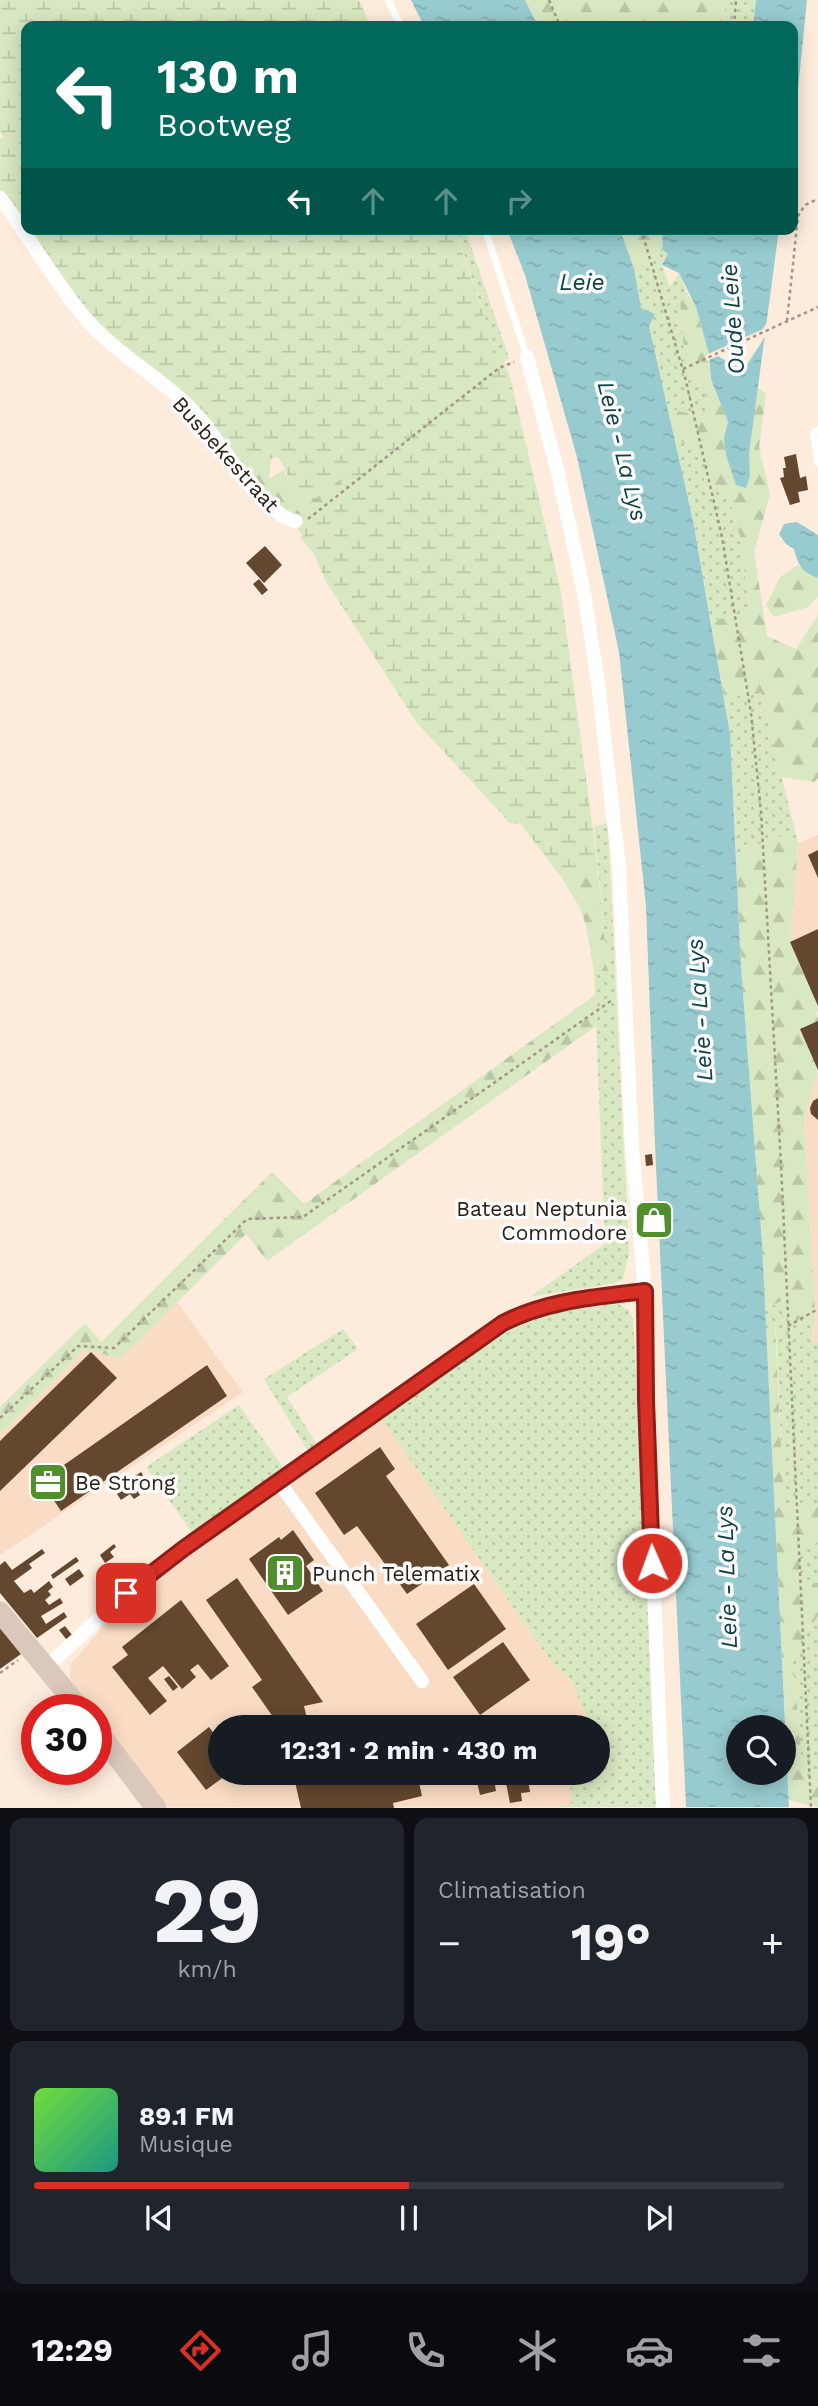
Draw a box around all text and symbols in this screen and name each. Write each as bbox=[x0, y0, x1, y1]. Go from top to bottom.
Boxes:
text: 130 m bbox=[157, 47, 299, 105]
icon: left bbox=[42, 49, 133, 140]
text: Bootweg bbox=[157, 106, 291, 144]
icon: left bbox=[281, 182, 319, 220]
icon: ahead bbox=[354, 182, 392, 220]
icon: ahead bbox=[427, 182, 465, 220]
icon: right bbox=[500, 182, 538, 220]
water label: Oude Leie bbox=[716, 263, 750, 375]
water label: Leie bbox=[559, 269, 605, 296]
water label: Leie - La Lys bbox=[592, 378, 652, 524]
street label: Busbekestraat bbox=[168, 391, 285, 517]
water label: Leie - La Lys bbox=[682, 938, 718, 1082]
place label: Bateau Neptunia Commodore bbox=[456, 1196, 627, 1245]
shop icon: Bateau Neptunia Commodore bbox=[633, 1199, 675, 1241]
office icon: Be Strong bbox=[27, 1461, 69, 1503]
place label: Be Strong bbox=[75, 1470, 176, 1495]
water label: Leie - La Lys bbox=[711, 1505, 743, 1649]
position arrow bbox=[615, 1526, 689, 1600]
building icon: Punch Telematix bbox=[264, 1552, 306, 1594]
place label: Punch Telematix bbox=[312, 1561, 480, 1586]
pin bbox=[96, 1563, 156, 1623]
icon: arrive bbox=[107, 1574, 145, 1612]
speed limit sign: 30 bbox=[21, 1694, 112, 1785]
map controls bbox=[726, 1715, 796, 1785]
button: search bbox=[726, 1715, 796, 1785]
text: 12:31 · 2 min · 430 m bbox=[280, 1735, 538, 1765]
text: 29 bbox=[152, 1857, 262, 1964]
text: Climatisation bbox=[438, 1877, 586, 1904]
text: 19° bbox=[571, 1912, 651, 1973]
text: − bbox=[438, 1921, 461, 1965]
text: + bbox=[761, 1921, 784, 1965]
text: km/h bbox=[177, 1956, 237, 1983]
text: 89.1 FM bbox=[139, 2101, 234, 2131]
text: Musique bbox=[139, 2131, 233, 2158]
icon: previous bbox=[140, 2199, 178, 2237]
icon: pause bbox=[390, 2199, 428, 2237]
icon: next bbox=[640, 2199, 678, 2237]
icon: directions bbox=[176, 2326, 225, 2375]
icon: music bbox=[288, 2326, 337, 2375]
icon: phone bbox=[401, 2326, 450, 2375]
icon: climate bbox=[513, 2326, 562, 2375]
icon: car bbox=[625, 2326, 674, 2375]
icon: filters bbox=[737, 2326, 786, 2375]
text: 12:29 bbox=[32, 2331, 113, 2369]

